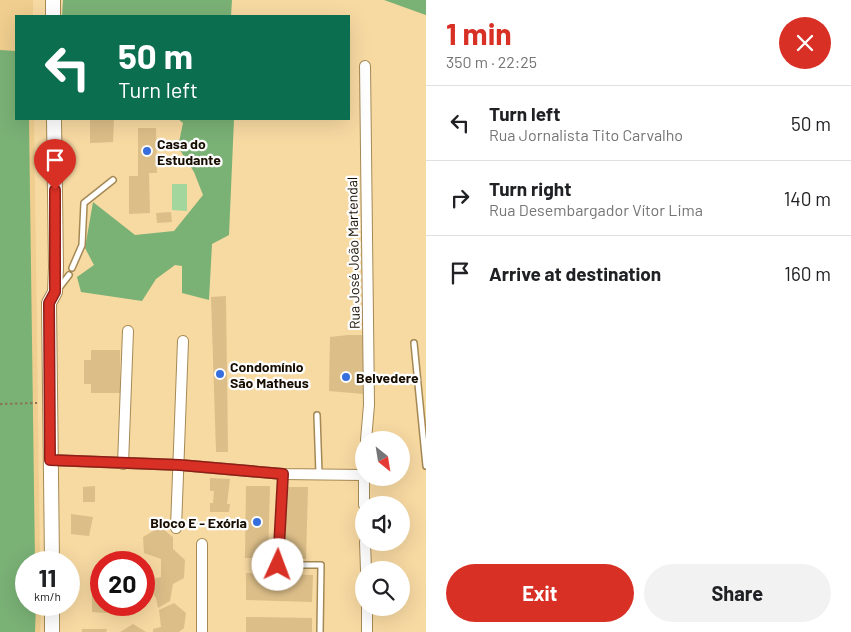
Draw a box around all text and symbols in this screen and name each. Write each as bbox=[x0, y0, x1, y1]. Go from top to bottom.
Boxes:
text: 1 min bbox=[446, 15, 512, 51]
button: close bbox=[779, 17, 831, 69]
text: 50 m bbox=[118, 34, 193, 76]
icon: left bbox=[35, 35, 100, 100]
text: 350 m · 22:25 bbox=[446, 52, 537, 71]
text: Turn left bbox=[118, 76, 198, 102]
text: Turn left bbox=[489, 102, 560, 125]
icon: left bbox=[446, 109, 474, 137]
text: 50 m bbox=[791, 112, 831, 135]
text: Rua Jornalista Tito Carvalho bbox=[489, 125, 683, 144]
place label: Casa do Estudante bbox=[157, 135, 221, 168]
pin bbox=[34, 139, 76, 190]
marker: Casa do Estudante bbox=[141, 145, 153, 157]
icon: arrive bbox=[41, 146, 69, 174]
street label: Rua José João Martendal bbox=[343, 177, 363, 329]
text: Turn right bbox=[489, 177, 571, 200]
icon: right bbox=[446, 184, 474, 212]
text: 140 m bbox=[784, 187, 831, 210]
text: Rua Desembargador Vítor Lima bbox=[489, 200, 703, 219]
icon: arrive bbox=[446, 259, 474, 287]
text: Arrive at destination bbox=[489, 262, 661, 285]
text: 160 m bbox=[784, 262, 831, 285]
place label: Condomínio São Matheus bbox=[230, 358, 309, 391]
marker: Condomínio São Matheus bbox=[214, 368, 226, 380]
place label: Belvedere bbox=[356, 369, 419, 386]
marker: Belvedere bbox=[340, 371, 352, 383]
north arrow bbox=[355, 431, 410, 486]
map controls bbox=[355, 431, 410, 616]
button: sound bbox=[355, 496, 410, 551]
place label: Bloco E - Exória bbox=[150, 514, 247, 531]
marker: Bloco E - Exória bbox=[251, 516, 263, 528]
position arrow bbox=[251, 538, 303, 590]
speed limit sign: 20 bbox=[90, 551, 155, 616]
button: search bbox=[355, 561, 410, 616]
text: 11 bbox=[39, 562, 56, 592]
button: Exit bbox=[446, 564, 634, 622]
button: Share bbox=[644, 564, 831, 622]
text: km/h bbox=[34, 589, 61, 603]

